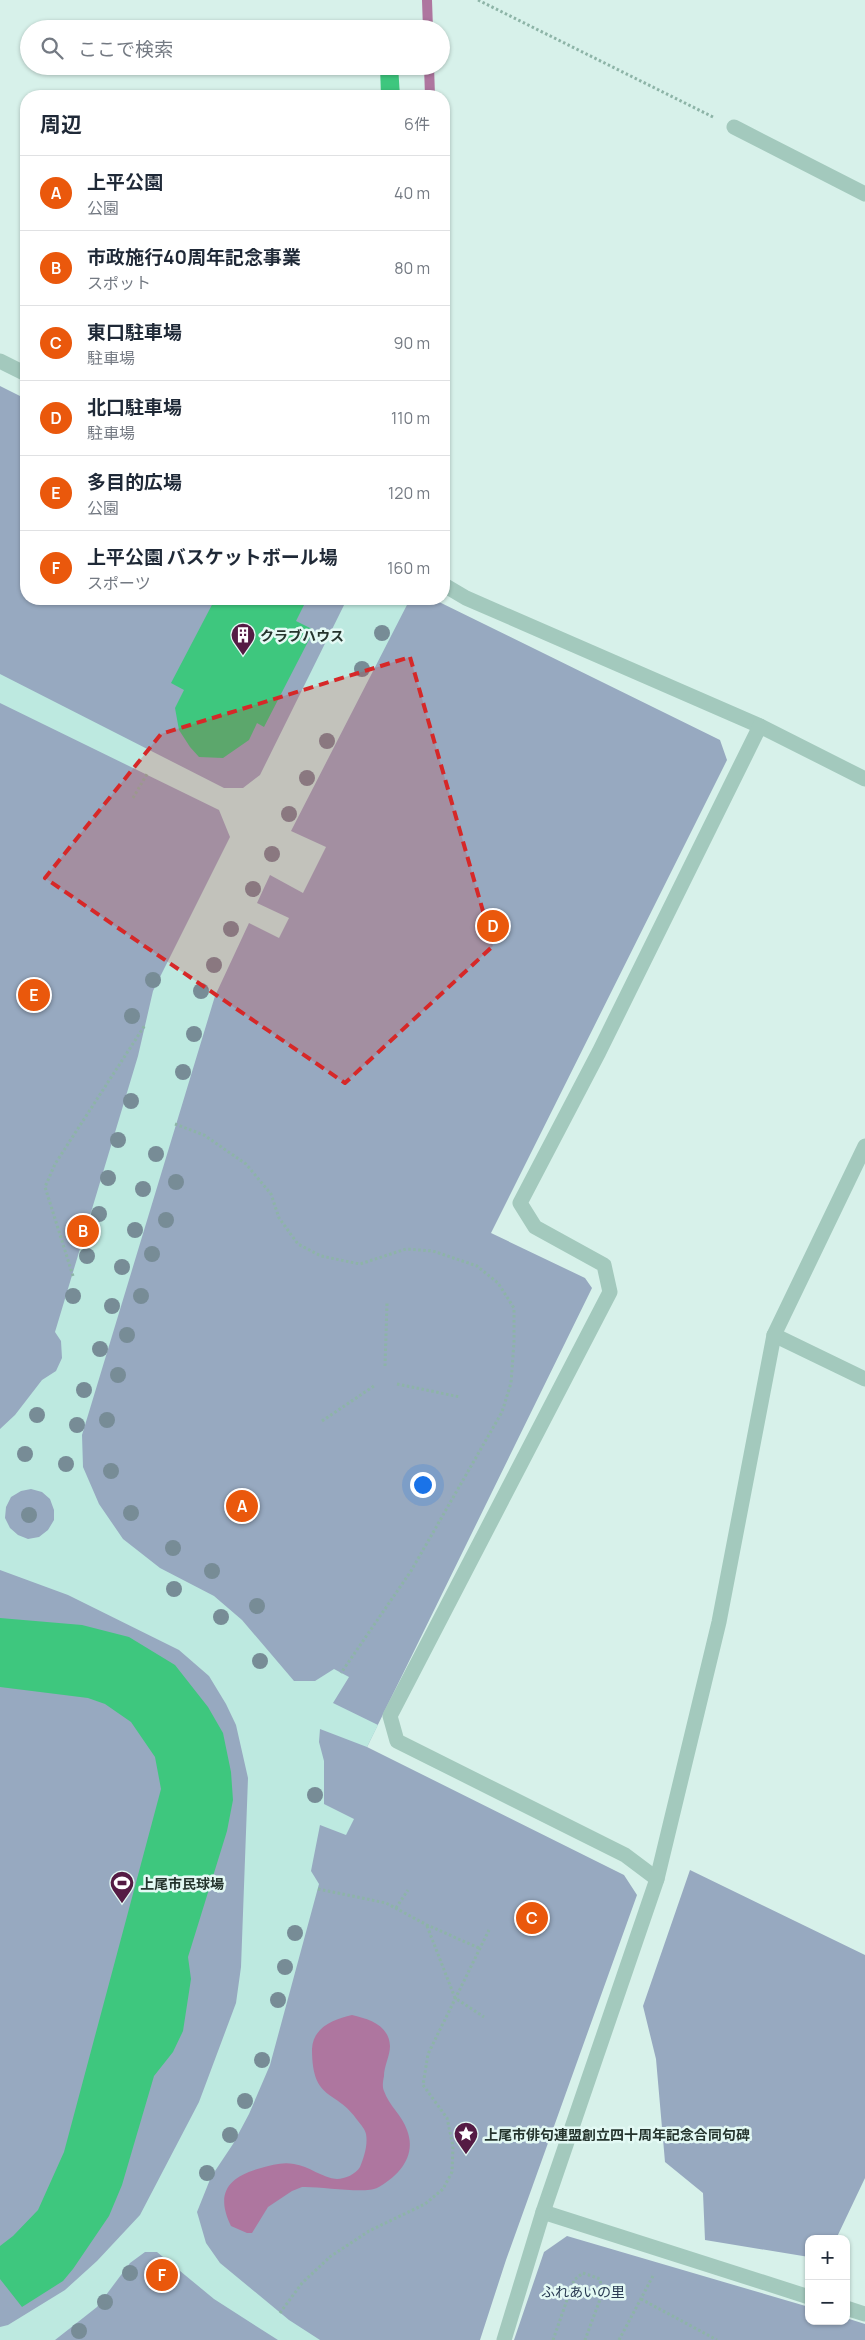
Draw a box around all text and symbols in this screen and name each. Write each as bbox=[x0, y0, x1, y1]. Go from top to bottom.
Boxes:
search box bbox=[20, 20, 450, 75]
icon: search bbox=[38, 34, 66, 62]
text: ここで検索 bbox=[78, 36, 173, 62]
text: 周辺 bbox=[40, 110, 82, 138]
text: 6件 bbox=[404, 113, 430, 135]
text: 上平公園 bbox=[87, 169, 163, 195]
text: A bbox=[51, 182, 61, 204]
text: 40 m bbox=[394, 182, 430, 204]
text: 公園 bbox=[87, 197, 119, 219]
text: 市政施行40周年記念事業 bbox=[87, 244, 301, 270]
text: B bbox=[51, 257, 61, 279]
text: 80 m bbox=[394, 257, 430, 279]
text: スポット bbox=[87, 272, 151, 294]
text: 東口駐車場 bbox=[87, 319, 182, 345]
text: C bbox=[50, 332, 62, 354]
text: 90 m bbox=[394, 332, 430, 354]
text: 駐車場 bbox=[87, 347, 135, 369]
text: 北口駐車場 bbox=[87, 394, 182, 420]
text: D bbox=[50, 407, 62, 429]
text: 110 m bbox=[391, 407, 430, 429]
text: 駐車場 bbox=[87, 422, 135, 444]
text: 多目的広場 bbox=[87, 469, 182, 495]
text: E bbox=[51, 482, 61, 504]
text: 120 m bbox=[388, 482, 430, 504]
text: 公園 bbox=[87, 497, 119, 519]
text: 上平公園 バスケットボール場 bbox=[87, 544, 338, 570]
text: F bbox=[52, 557, 60, 579]
text: 160 m bbox=[387, 557, 430, 579]
text: スポーツ bbox=[87, 572, 151, 594]
building icon: クラブハウス bbox=[230, 622, 256, 656]
place label: クラブハウス bbox=[260, 626, 344, 645]
pin: D bbox=[477, 907, 509, 945]
pin: E bbox=[18, 976, 50, 1014]
pin: B bbox=[67, 1212, 99, 1250]
your location bbox=[410, 1472, 436, 1498]
pin: A bbox=[226, 1487, 258, 1525]
sports icon: 上尾市民球場 bbox=[109, 1870, 135, 1904]
place label: 上尾市民球場 bbox=[140, 1874, 224, 1893]
pin: C bbox=[516, 1899, 548, 1937]
place icon: 上尾市俳句連盟創立四十周年記念合同句碑 bbox=[453, 2121, 479, 2155]
place label: 上尾市俳句連盟創立四十周年記念合同句碑 bbox=[484, 2125, 750, 2144]
map controls bbox=[805, 2235, 850, 2325]
button: + bbox=[805, 2235, 850, 2280]
pin: F bbox=[146, 2256, 178, 2294]
button: − bbox=[805, 2280, 850, 2325]
park label: ふれあいの里 bbox=[541, 2282, 625, 2301]

